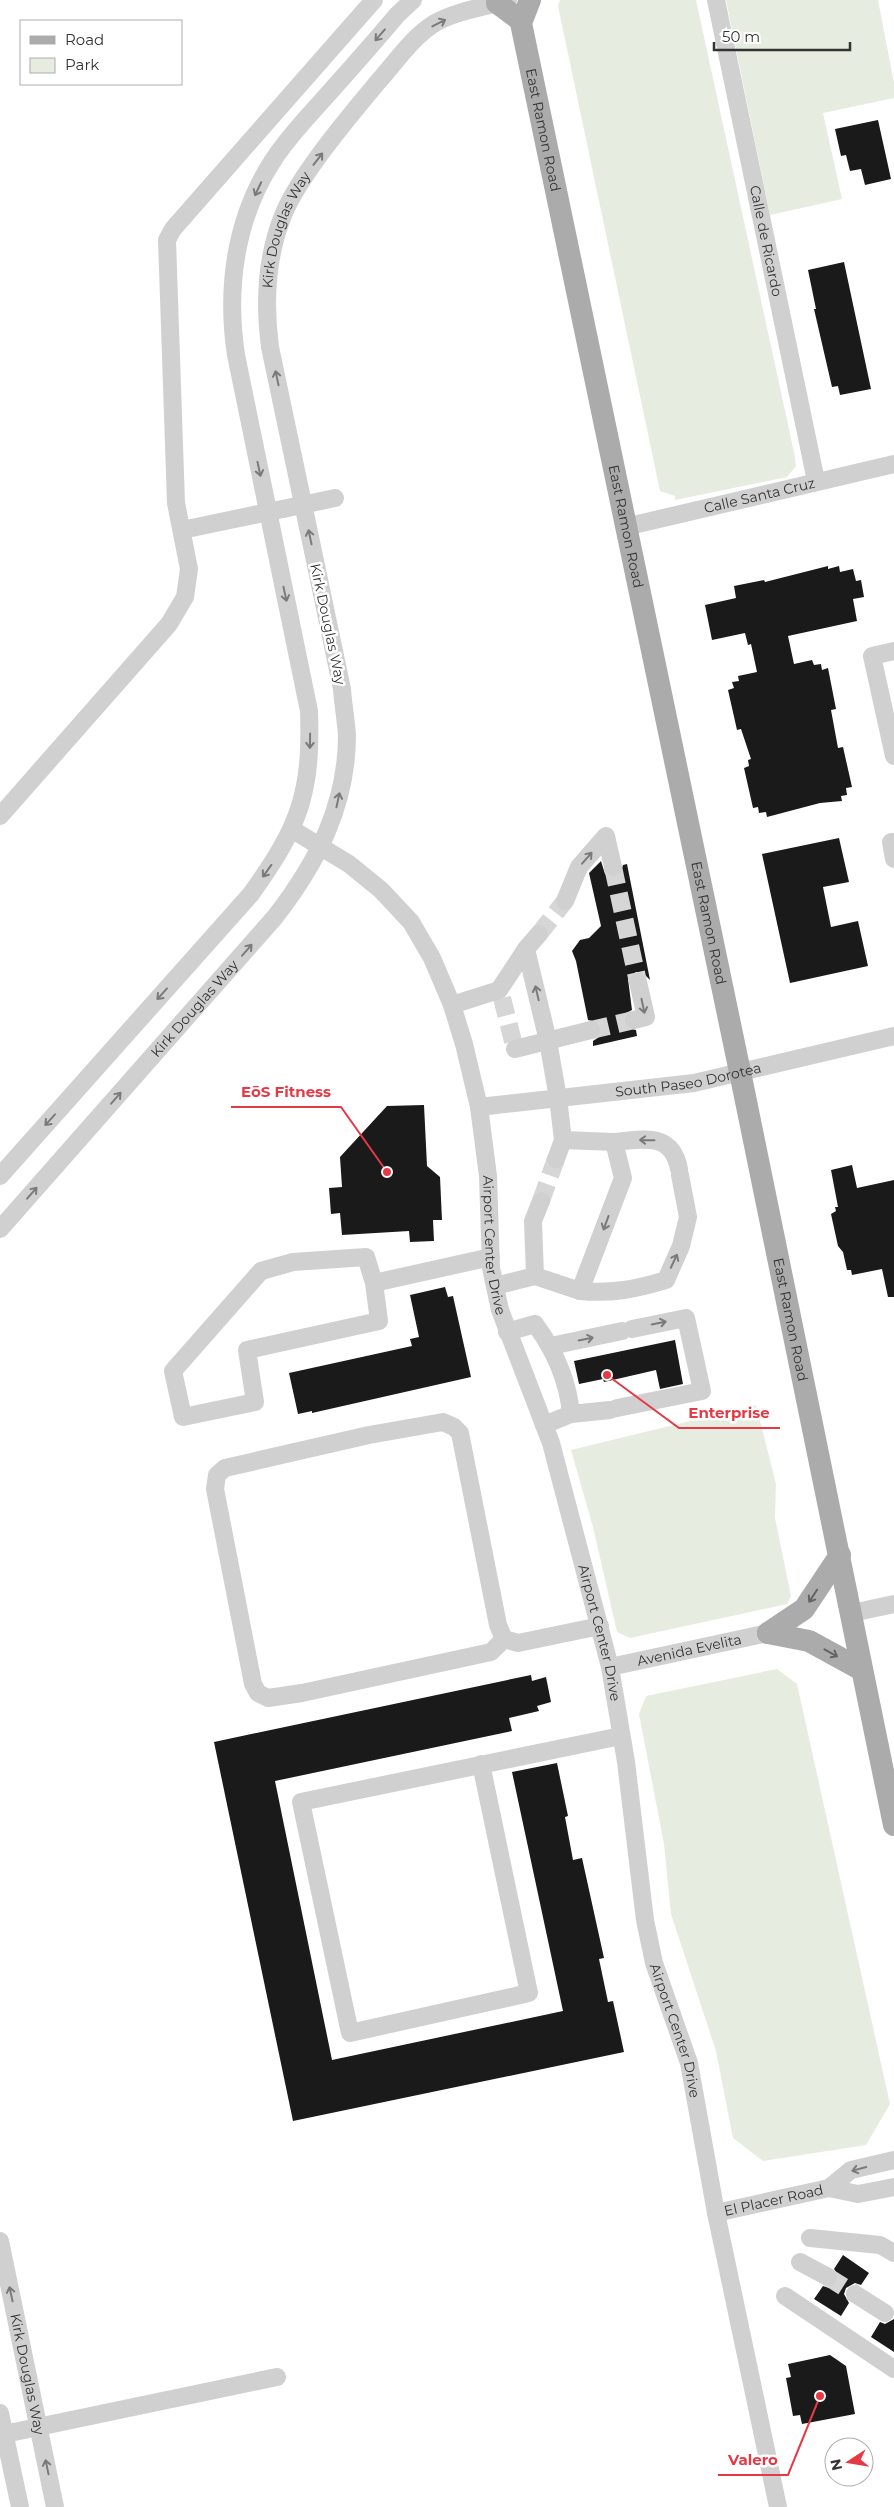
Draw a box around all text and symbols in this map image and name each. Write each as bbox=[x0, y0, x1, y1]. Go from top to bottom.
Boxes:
one-way arrow bbox=[431, 18, 446, 28]
legend bbox=[20, 20, 182, 85]
scale bar bbox=[714, 20, 850, 52]
text: 50 m bbox=[722, 27, 760, 46]
one-way arrow bbox=[374, 28, 385, 41]
text: Road bbox=[65, 30, 104, 49]
text: Park bbox=[65, 55, 99, 74]
street label: East Ramon Road bbox=[522, 67, 565, 193]
one-way arrow bbox=[313, 152, 323, 166]
street label: Kirk Douglas Way bbox=[258, 168, 315, 289]
one-way arrow bbox=[252, 181, 262, 196]
street label: Calle de Ricardo bbox=[746, 184, 786, 298]
one-way arrow bbox=[271, 371, 281, 387]
one-way arrow bbox=[255, 460, 265, 476]
street label: East Ramon Road bbox=[604, 463, 648, 590]
street label: Calle Santa Cruz bbox=[702, 474, 817, 517]
one-way arrow bbox=[305, 530, 314, 546]
street label: Kirk Douglas Way bbox=[306, 562, 350, 687]
one-way arrow bbox=[281, 586, 290, 602]
one-way arrow bbox=[305, 733, 314, 749]
one-way arrow bbox=[334, 793, 344, 809]
one-way arrow bbox=[581, 852, 593, 865]
street label: East Ramon Road bbox=[687, 860, 731, 986]
one-way arrow bbox=[262, 864, 272, 878]
one-way arrow bbox=[241, 943, 253, 956]
street label: Kirk Douglas Way bbox=[147, 956, 242, 1061]
one-way arrow bbox=[532, 986, 541, 1002]
one-way arrow bbox=[156, 988, 167, 1001]
one-way arrow bbox=[639, 997, 648, 1013]
street label: South Paseo Dorotea bbox=[614, 1059, 763, 1101]
callout: EōS Fitness bbox=[231, 1077, 341, 1107]
text: EōS Fitness bbox=[241, 1082, 331, 1101]
one-way arrow bbox=[110, 1091, 122, 1104]
one-way arrow bbox=[44, 1114, 56, 1127]
one-way arrow bbox=[640, 1135, 656, 1145]
street label: Airport Center Drive bbox=[479, 1175, 510, 1318]
one-way arrow bbox=[26, 1186, 38, 1199]
one-way arrow bbox=[601, 1215, 610, 1231]
one-way arrow bbox=[670, 1254, 680, 1269]
street label: East Ramon Road bbox=[769, 1256, 812, 1383]
one-way arrow bbox=[651, 1318, 667, 1327]
one-way arrow bbox=[578, 1333, 594, 1343]
callout: Enterprise bbox=[679, 1398, 780, 1428]
text: Enterprise bbox=[688, 1403, 770, 1422]
street label: Airport Center Drive bbox=[574, 1562, 625, 1703]
one-way arrow bbox=[807, 1589, 818, 1603]
street label: Avenida Evelita bbox=[635, 1630, 743, 1670]
one-way arrow bbox=[823, 1648, 838, 1658]
street label: Airport Center Drive bbox=[646, 1961, 704, 2099]
one-way arrow bbox=[851, 2164, 867, 2174]
street label: El Placer Road bbox=[722, 2181, 825, 2220]
one-way arrow bbox=[6, 2287, 15, 2303]
street label: Kirk Douglas Way bbox=[6, 2312, 49, 2437]
north arrow bbox=[824, 2437, 874, 2487]
callout: Valero bbox=[718, 2445, 788, 2475]
text: Valero bbox=[727, 2450, 778, 2469]
text: N bbox=[826, 2457, 846, 2472]
one-way arrow bbox=[42, 2460, 51, 2476]

